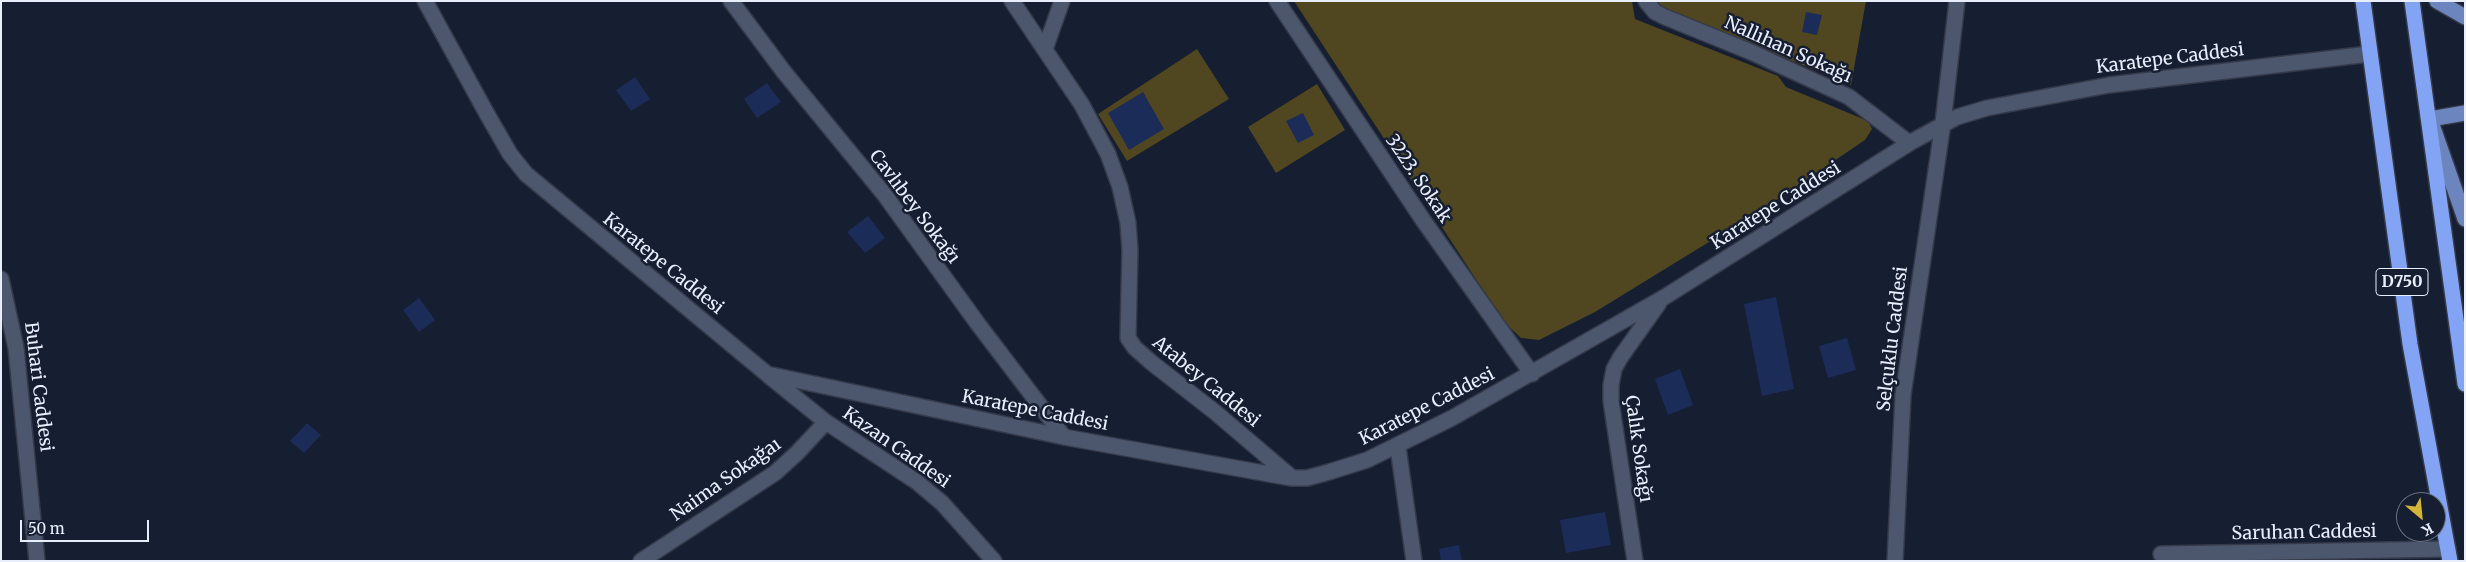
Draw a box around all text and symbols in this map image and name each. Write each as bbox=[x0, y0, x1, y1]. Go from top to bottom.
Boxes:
street label: Nallıhan Sokağı bbox=[1721, 12, 1855, 88]
street label: Karatepe Caddesi bbox=[2095, 39, 2245, 79]
street label: 3223. Sokak bbox=[1380, 131, 1456, 227]
street label: Cavlıbey Sokağı bbox=[864, 146, 964, 268]
street label: Karatepe Caddesi bbox=[1707, 157, 1845, 255]
street label: Karatepe Caddesi bbox=[598, 209, 728, 319]
street label: Selçuklu Caddesi bbox=[1873, 265, 1913, 413]
road number: D750 bbox=[2376, 268, 2428, 296]
street label: Buhari Caddesi bbox=[19, 321, 57, 453]
street label: Atabey Caddesi bbox=[1148, 332, 1264, 432]
street label: Karatepe Caddesi bbox=[1356, 364, 1498, 450]
street label: Karatepe Caddesi bbox=[960, 386, 1110, 436]
street label: Çalık Sokağı bbox=[1620, 394, 1656, 504]
street label: Kazan Caddesi bbox=[838, 403, 954, 493]
street label: Naima Sokağaı bbox=[667, 434, 785, 526]
north arrow bbox=[2396, 492, 2446, 542]
scale bar bbox=[22, 510, 151, 542]
text: 50 m bbox=[28, 519, 65, 538]
text: K bbox=[2419, 519, 2436, 540]
street label: Saruhan Caddesi bbox=[2231, 521, 2377, 545]

